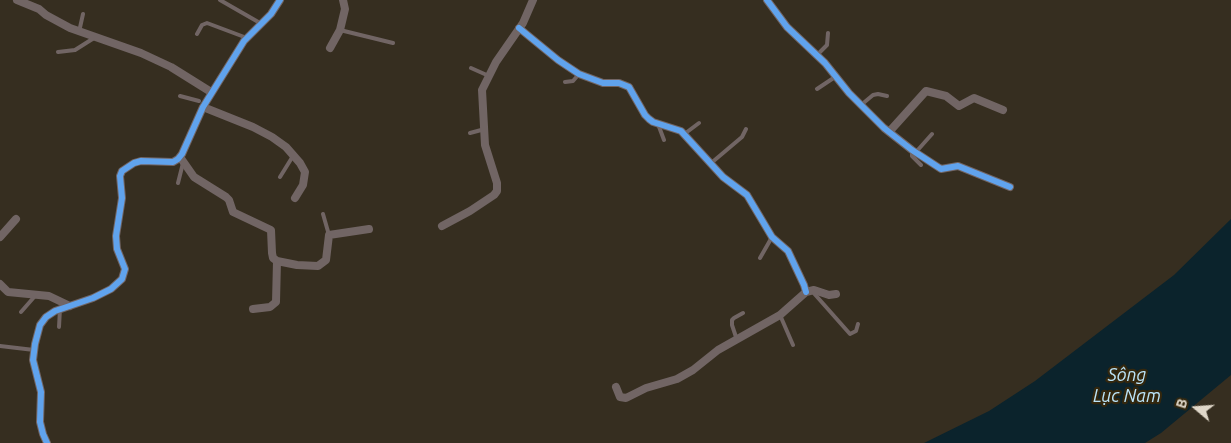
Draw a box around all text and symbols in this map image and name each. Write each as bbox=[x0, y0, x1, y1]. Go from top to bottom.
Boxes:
water label: Sông Lục Nam bbox=[1093, 364, 1161, 406]
north arrow bbox=[1171, 383, 1221, 433]
text: B bbox=[1173, 396, 1191, 410]

